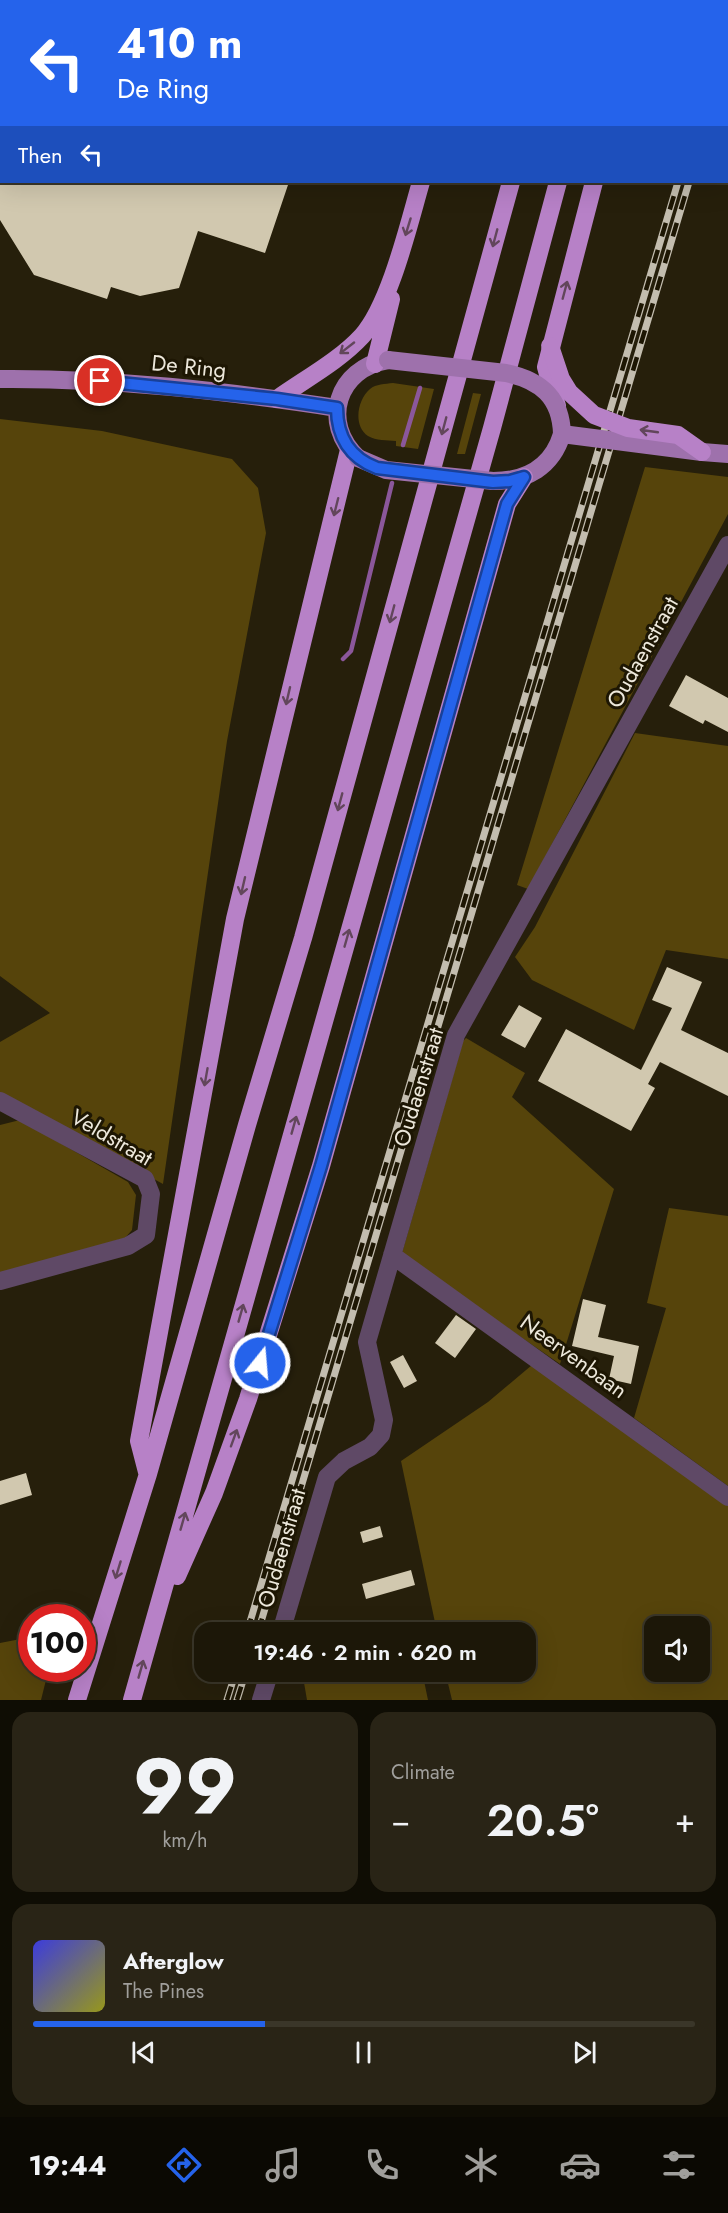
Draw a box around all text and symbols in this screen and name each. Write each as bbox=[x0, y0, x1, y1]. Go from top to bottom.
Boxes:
text: 410 m bbox=[117, 13, 243, 74]
icon: left bbox=[18, 24, 96, 102]
text: De Ring bbox=[117, 69, 209, 108]
icon: left bbox=[75, 138, 108, 171]
text: Then bbox=[18, 139, 63, 171]
one-way arrow bbox=[401, 217, 413, 236]
one-way arrow bbox=[489, 228, 500, 247]
one-way arrow bbox=[560, 281, 571, 300]
one-way arrow bbox=[339, 342, 355, 355]
street label: De Ring bbox=[150, 346, 228, 386]
pin bbox=[74, 355, 125, 406]
icon: arrive bbox=[83, 364, 116, 397]
one-way arrow bbox=[437, 416, 449, 435]
one-way arrow bbox=[640, 425, 660, 436]
one-way arrow bbox=[330, 497, 341, 516]
street label: Oudaenstraat bbox=[598, 590, 686, 714]
one-way arrow bbox=[386, 604, 397, 623]
one-way arrow bbox=[281, 686, 293, 705]
one-way arrow bbox=[334, 792, 346, 811]
one-way arrow bbox=[236, 876, 248, 895]
one-way arrow bbox=[342, 929, 354, 948]
street label: Oudaenstraat bbox=[385, 1023, 452, 1151]
one-way arrow bbox=[201, 1067, 212, 1086]
street label: Veldstraat bbox=[65, 1101, 160, 1174]
one-way arrow bbox=[289, 1116, 301, 1135]
one-way arrow bbox=[236, 1304, 248, 1323]
street label: Neervenbaan bbox=[514, 1306, 634, 1406]
position arrow bbox=[228, 1331, 292, 1395]
one-way arrow bbox=[229, 1429, 240, 1448]
street label: Oudaenstraat bbox=[249, 1484, 314, 1612]
one-way arrow bbox=[177, 1512, 189, 1531]
one-way arrow bbox=[112, 1560, 123, 1579]
speed limit sign: 100 bbox=[18, 1604, 96, 1682]
map controls bbox=[644, 1616, 710, 1682]
button: sound bbox=[644, 1616, 710, 1682]
text: 19:46 · 2 min · 620 m bbox=[253, 1636, 477, 1668]
one-way arrow bbox=[136, 1660, 147, 1679]
text: 99 bbox=[133, 1731, 237, 1843]
text: Climate bbox=[391, 1758, 455, 1787]
text: 20.5° bbox=[486, 1788, 599, 1853]
text: − bbox=[391, 1797, 410, 1844]
text: + bbox=[675, 1797, 695, 1844]
text: km/h bbox=[162, 1826, 208, 1855]
text: Afterglow bbox=[123, 1945, 224, 1977]
text: The Pines bbox=[123, 1977, 204, 2006]
icon: previous bbox=[127, 2036, 160, 2069]
icon: pause bbox=[347, 2036, 380, 2069]
icon: next bbox=[568, 2036, 601, 2069]
icon: directions bbox=[163, 2144, 205, 2186]
icon: music bbox=[262, 2144, 304, 2186]
icon: phone bbox=[361, 2144, 403, 2186]
icon: climate bbox=[460, 2144, 502, 2186]
icon: car bbox=[559, 2144, 601, 2186]
icon: filters bbox=[658, 2144, 700, 2186]
text: 19:44 bbox=[28, 2146, 107, 2185]

